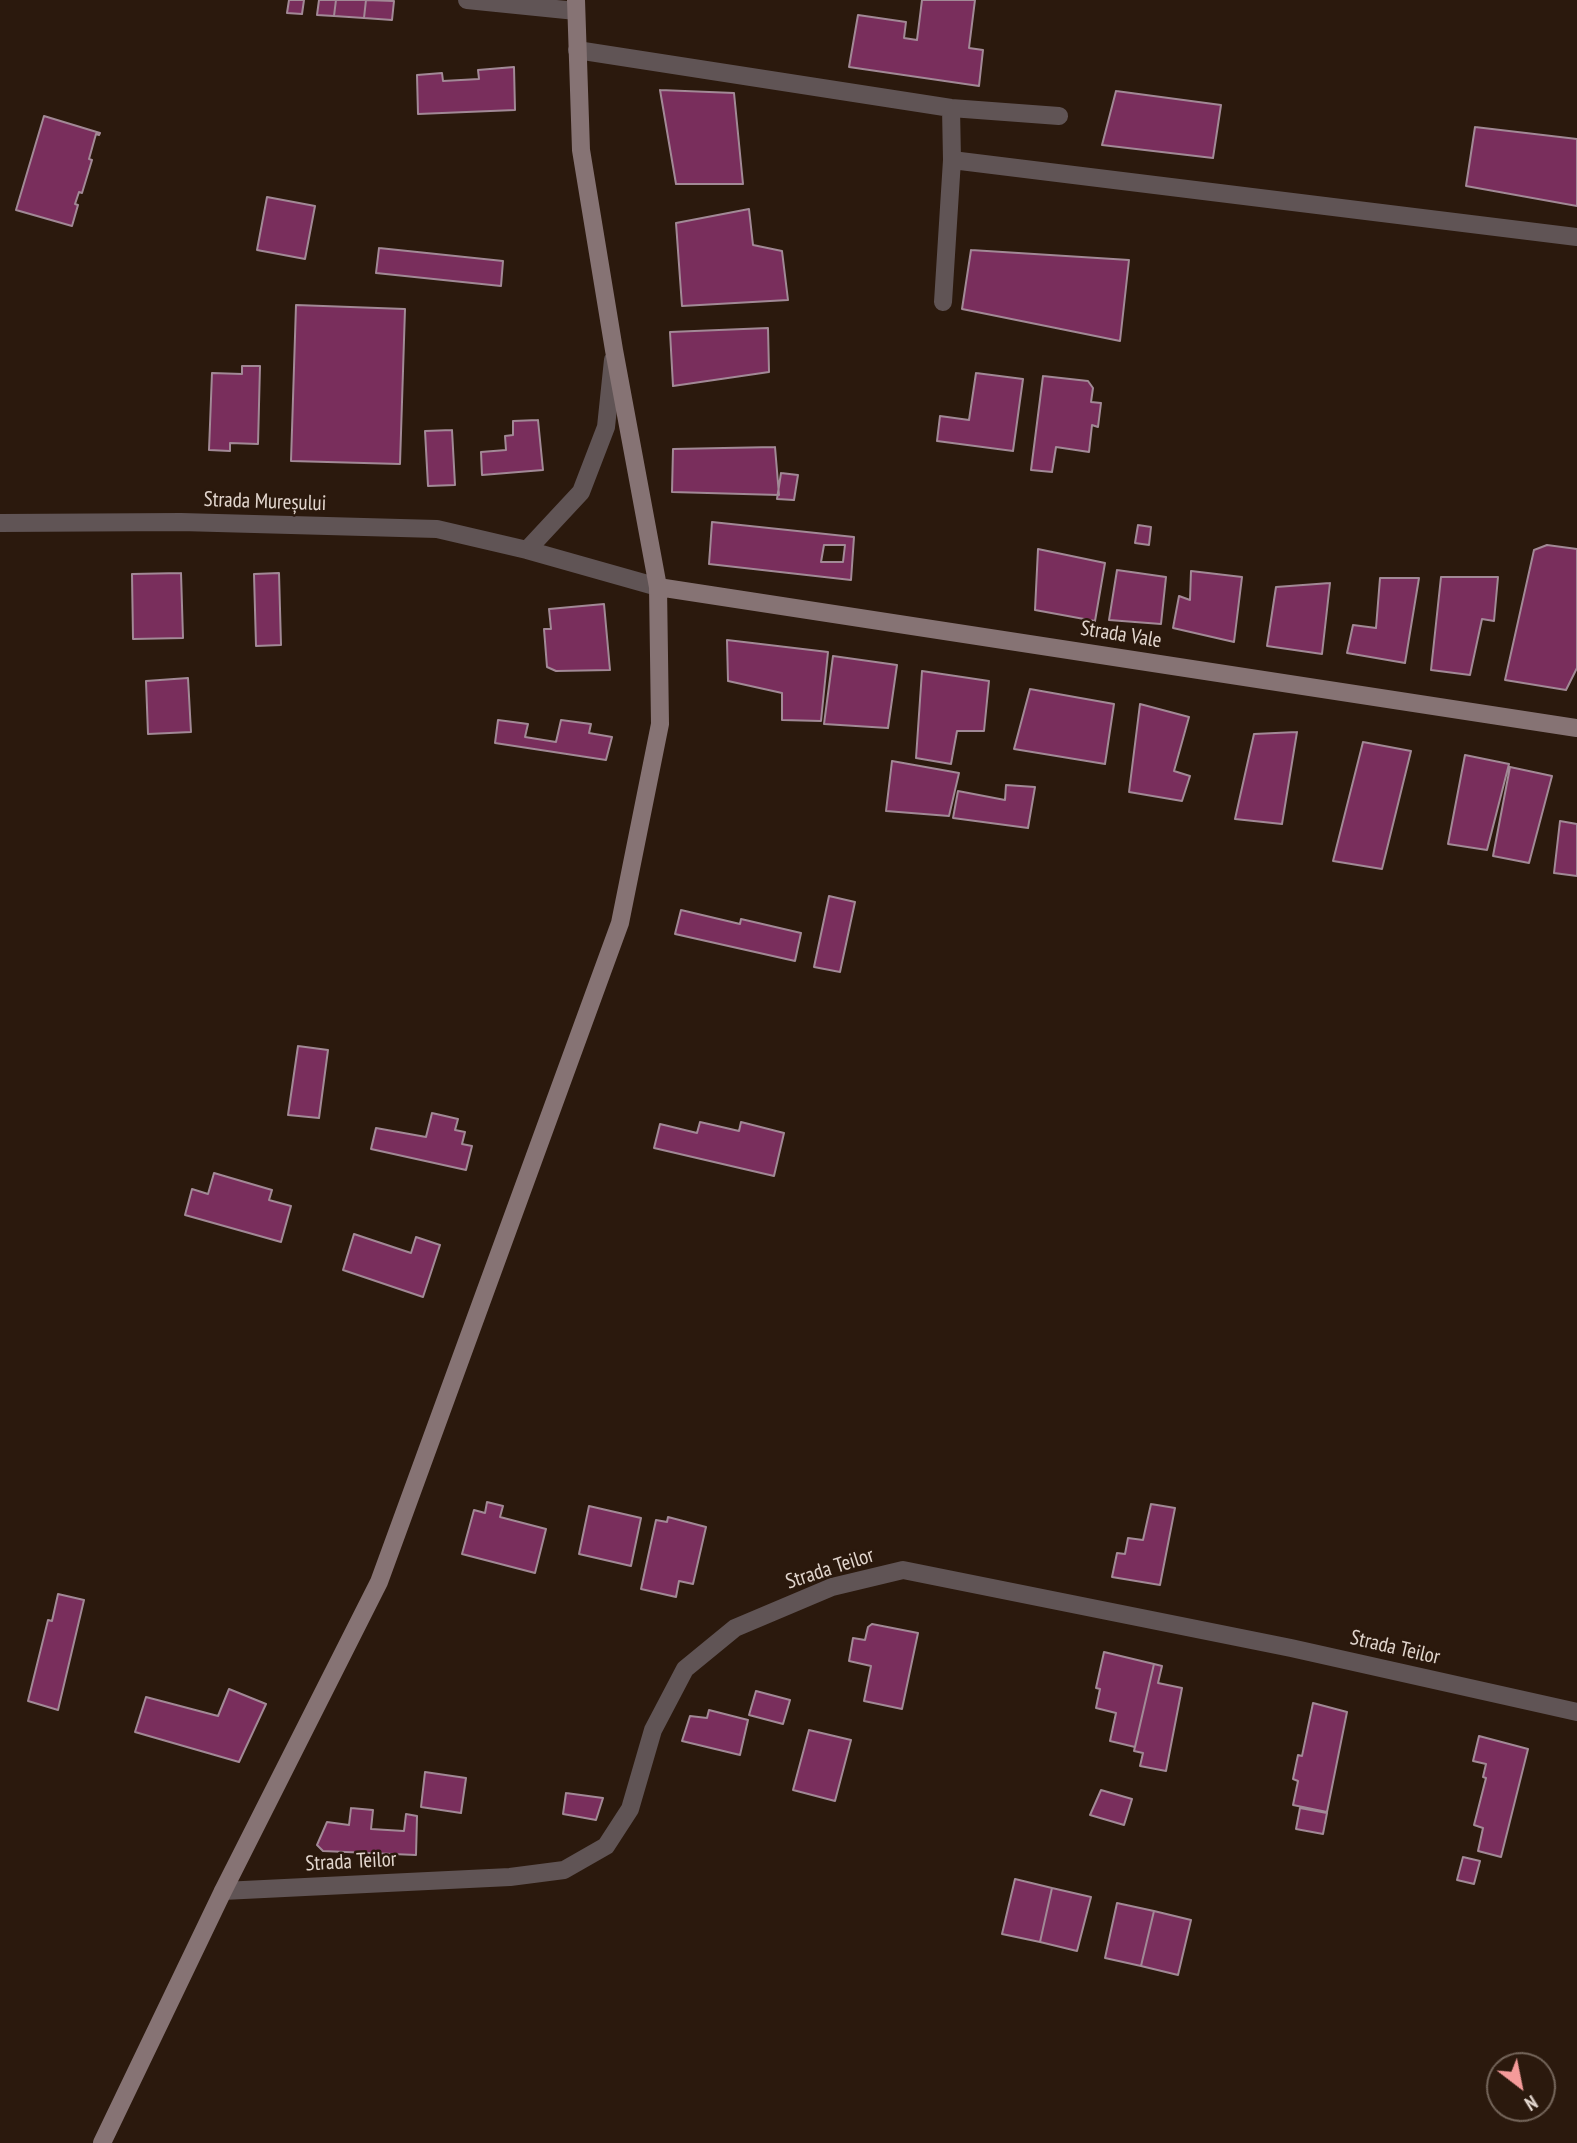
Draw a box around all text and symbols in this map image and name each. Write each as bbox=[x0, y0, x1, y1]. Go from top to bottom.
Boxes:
street label: Strada Mureșului bbox=[203, 487, 327, 517]
street label: Strada Vale bbox=[1079, 616, 1163, 654]
street label: Strada Teilor bbox=[783, 1543, 877, 1595]
street label: Strada Teilor bbox=[1348, 1625, 1442, 1671]
street label: Strada Teilor bbox=[305, 1847, 397, 1877]
north arrow bbox=[1486, 2052, 1556, 2122]
text: N bbox=[1520, 2090, 1542, 2116]

